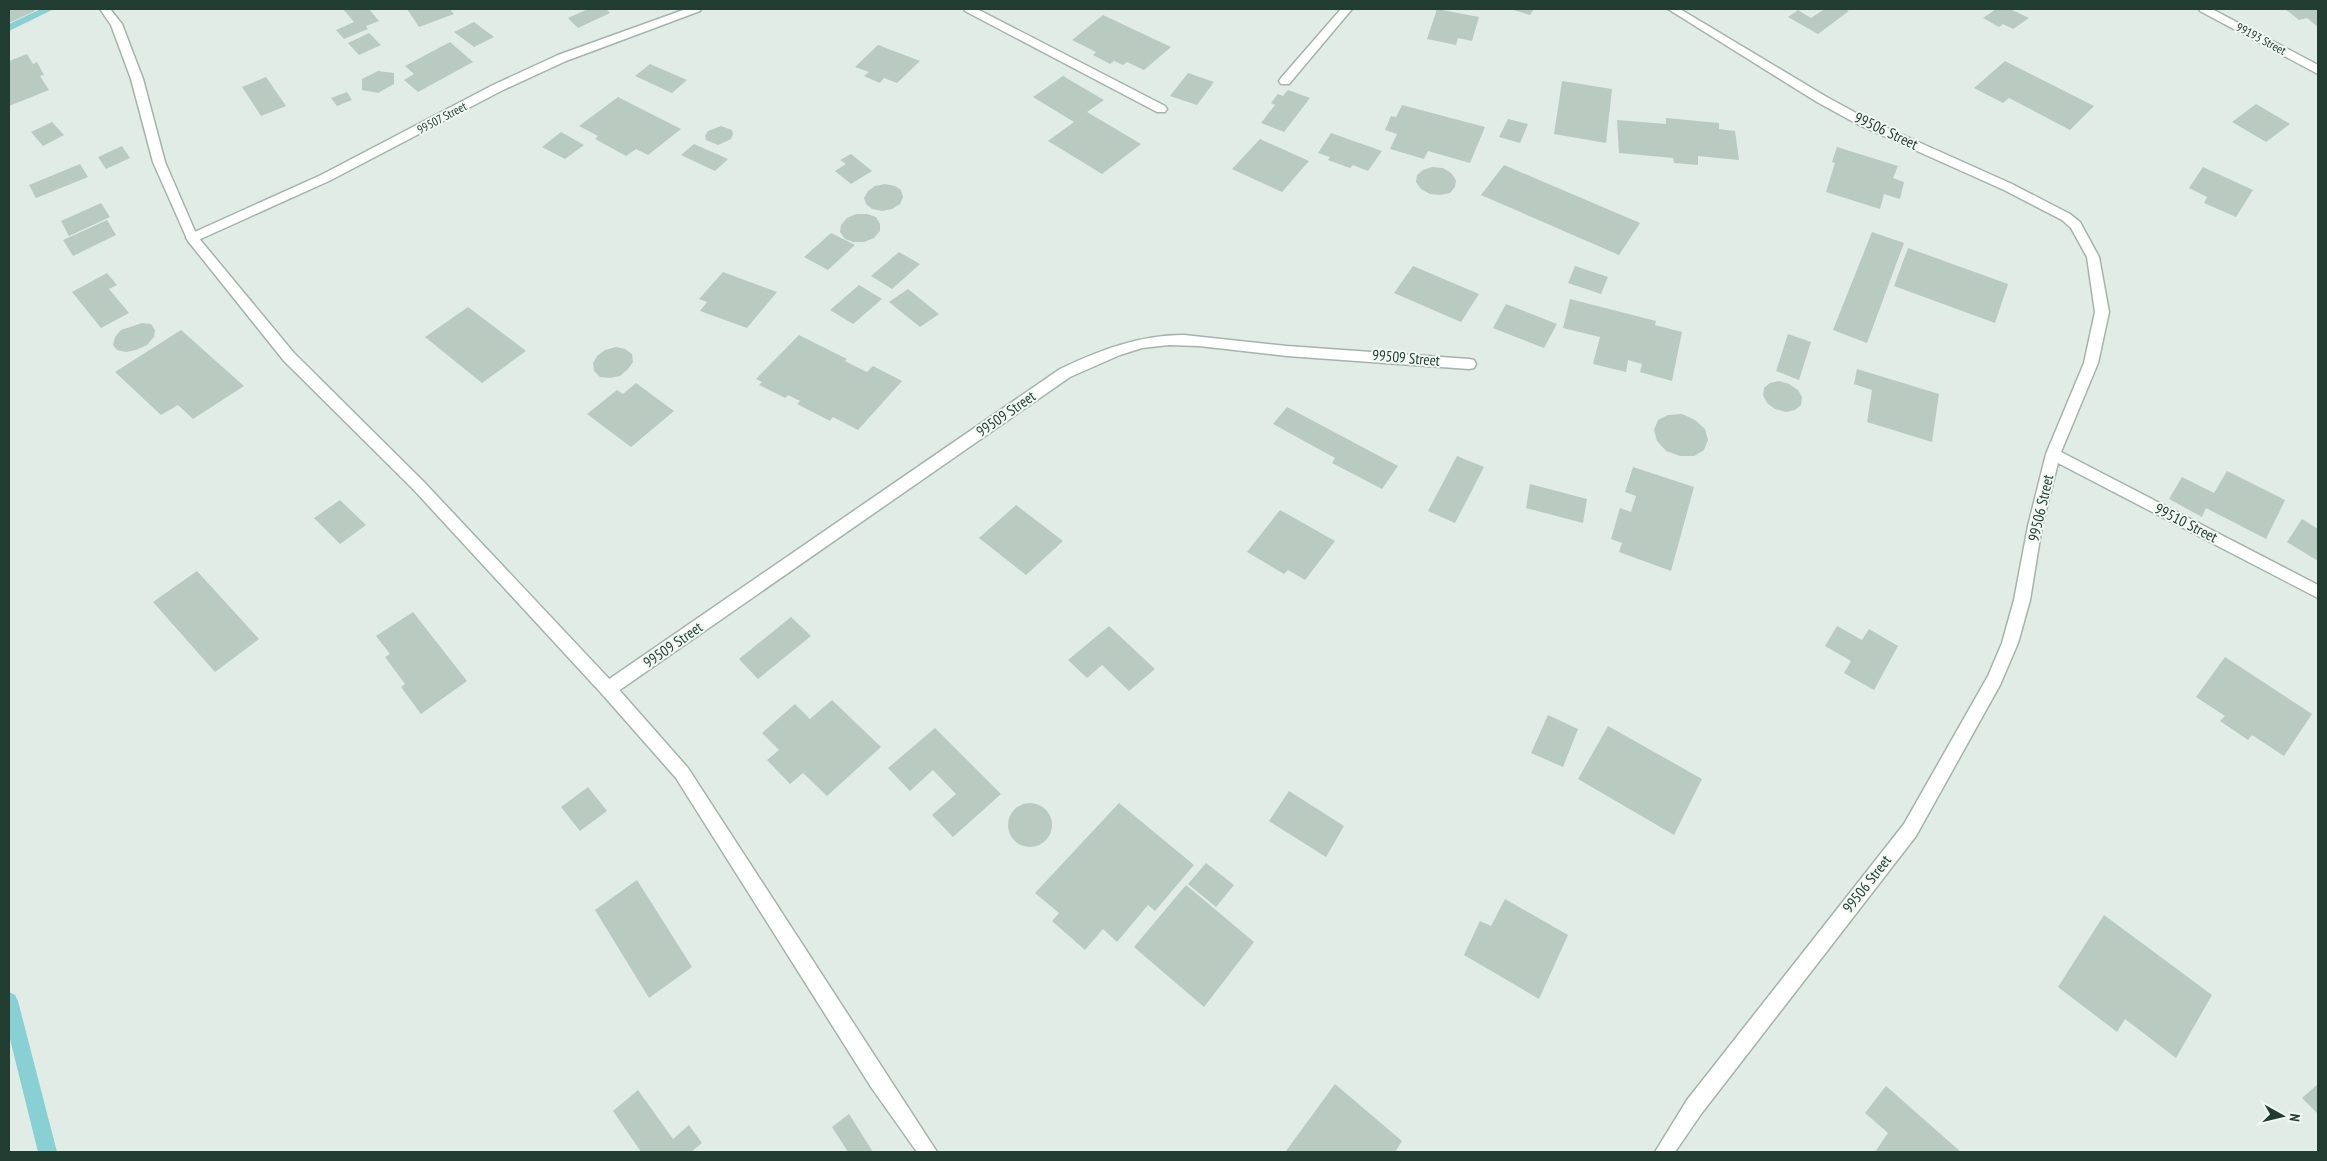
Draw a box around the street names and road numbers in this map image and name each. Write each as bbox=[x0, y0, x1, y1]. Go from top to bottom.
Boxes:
street label: 99193 Street bbox=[2234, 19, 2289, 58]
street label: 99507 Street bbox=[414, 98, 470, 137]
street label: 99506 Street bbox=[1851, 108, 1921, 154]
street label: 99509 Street bbox=[1371, 345, 1441, 370]
street label: 99509 Street bbox=[972, 386, 1039, 441]
street label: 99506 Street bbox=[2024, 473, 2057, 543]
street label: 99510 Street bbox=[2152, 499, 2221, 546]
street label: 99509 Street bbox=[639, 617, 706, 672]
street label: 99506 Street bbox=[1838, 851, 1895, 916]

